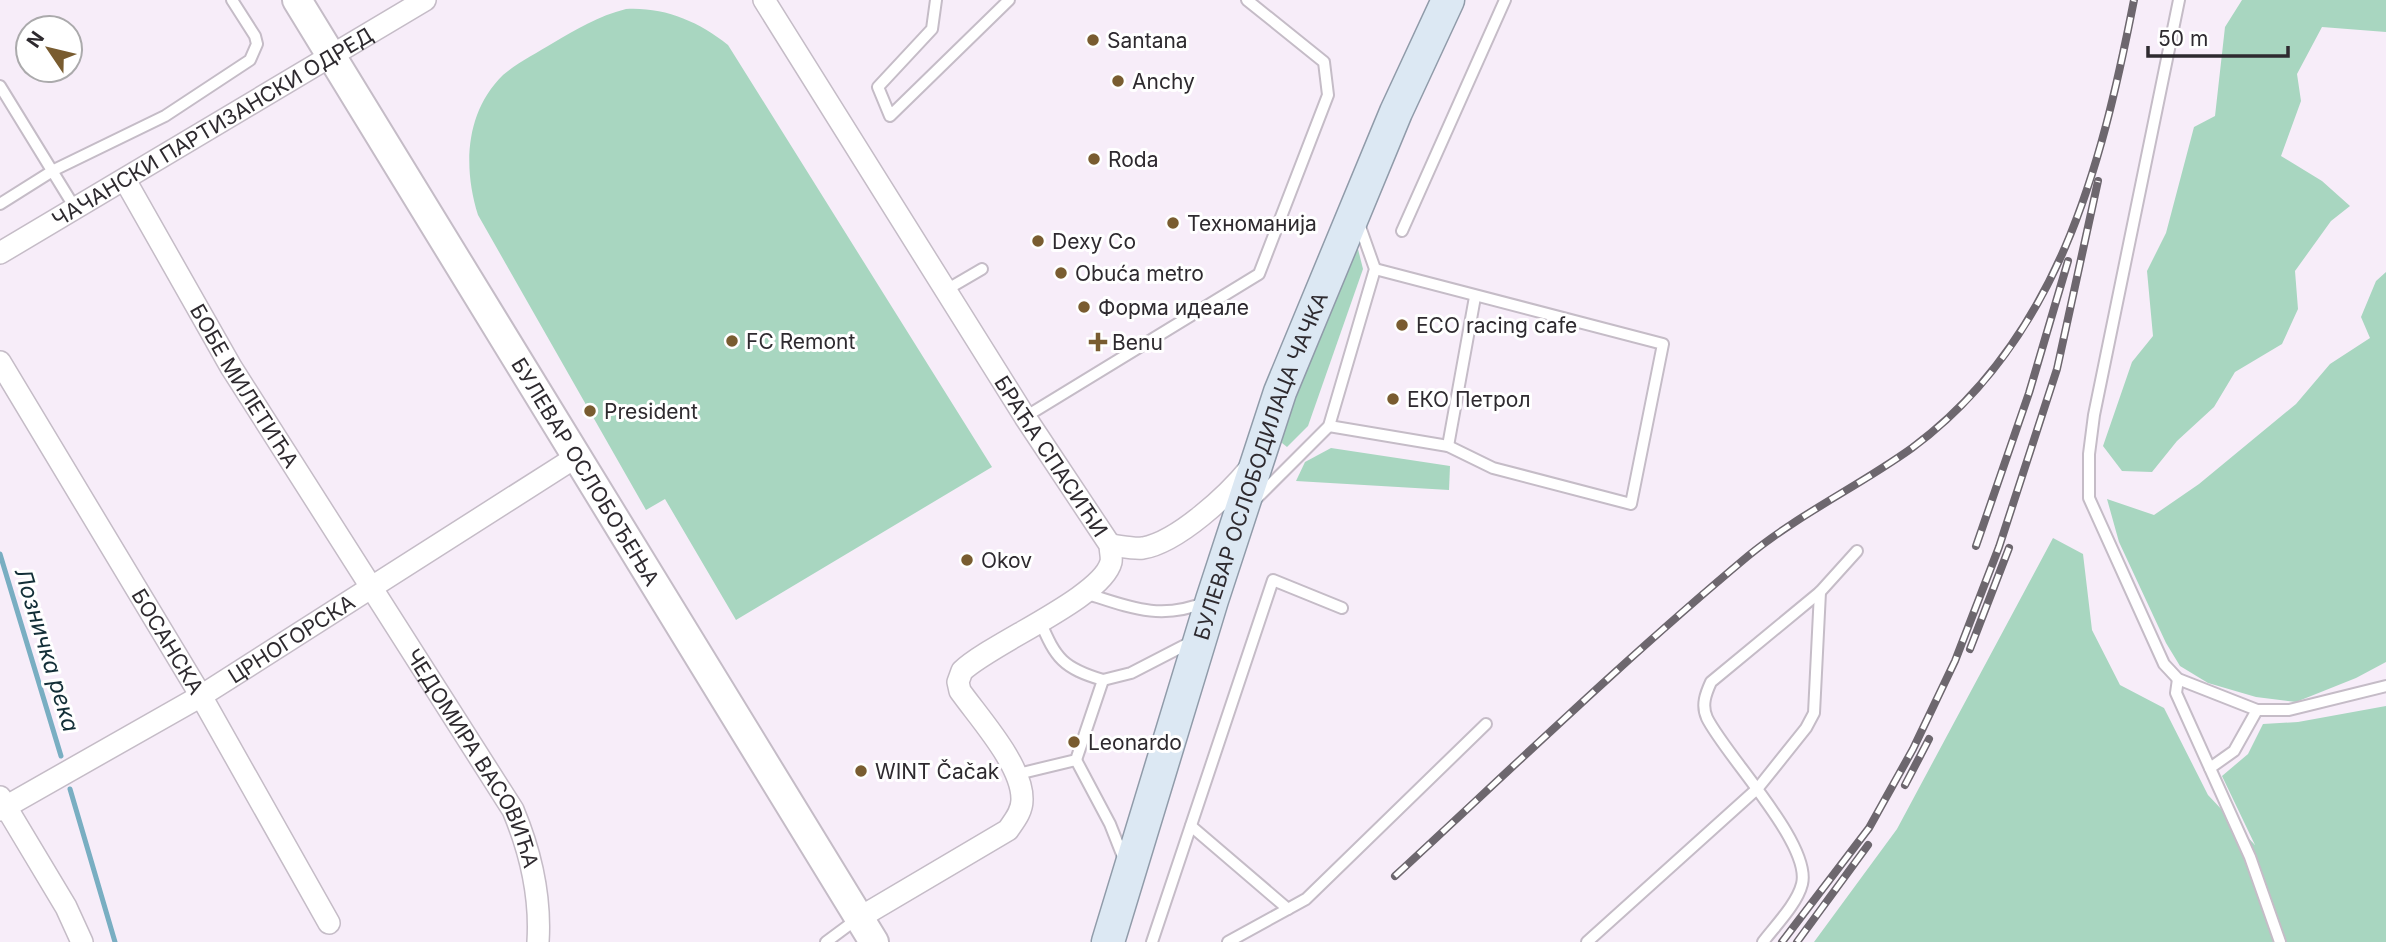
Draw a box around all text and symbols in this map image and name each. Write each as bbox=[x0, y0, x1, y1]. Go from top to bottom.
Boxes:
north arrow bbox=[14, 14, 84, 84]
scale bar bbox=[2148, 14, 2288, 58]
street label: ЧАЧАНСКИ ПАРТИЗАНСКИ ОДРЕД bbox=[47, 22, 377, 232]
text: 50 m bbox=[2158, 26, 2208, 51]
text: N bbox=[22, 27, 49, 52]
place label: Santana bbox=[1107, 28, 1188, 53]
marker: Santana bbox=[1085, 32, 1101, 48]
place label: Anchy bbox=[1132, 69, 1195, 94]
marker: Anchy bbox=[1110, 73, 1126, 89]
place label: Roda bbox=[1108, 147, 1158, 172]
marker: Roda bbox=[1086, 151, 1102, 167]
place label: Техноманија bbox=[1187, 211, 1317, 236]
marker: Техноманија bbox=[1165, 215, 1181, 231]
place label: Dexy Co bbox=[1052, 229, 1136, 254]
marker: Dexy Co bbox=[1030, 233, 1046, 249]
place label: Obuća metro bbox=[1075, 261, 1204, 286]
marker: Obuća metro bbox=[1053, 265, 1069, 281]
street label: БУЛЕВАР ОСЛОБОДИЛАЦА ЧАЧКА bbox=[1188, 288, 1333, 643]
place label: Форма идеале bbox=[1098, 295, 1249, 320]
street label: БОБЕ МИЛЕТИЋА bbox=[185, 299, 304, 472]
marker: Форма идеале bbox=[1076, 299, 1092, 315]
place label: ECO racing cafe bbox=[1416, 313, 1577, 338]
marker: ECO racing cafe bbox=[1394, 317, 1410, 333]
place label: FC Remont bbox=[746, 329, 855, 354]
place label: Benu bbox=[1112, 330, 1163, 355]
marker: FC Remont bbox=[724, 333, 740, 349]
marker: Benu bbox=[1090, 334, 1106, 350]
street label: БУЛЕВАР ОСЛОБОЂЕЊА bbox=[507, 353, 665, 590]
street label: БРАЋА СПАСИЋИ bbox=[990, 371, 1113, 541]
place label: ЕКО Петрол bbox=[1407, 387, 1530, 412]
marker: ЕКО Петрол bbox=[1385, 391, 1401, 407]
place label: President bbox=[604, 399, 698, 424]
marker: President bbox=[582, 403, 598, 419]
place label: Okov bbox=[981, 548, 1032, 573]
marker: Okov bbox=[959, 552, 975, 568]
water label: Лозничка река bbox=[9, 565, 85, 735]
street label: БОСАНСКА bbox=[127, 584, 209, 699]
street label: ЦРНОГОРСКА bbox=[223, 589, 359, 688]
street label: ЧЕДОМИРА ВАСОВИЋА bbox=[401, 644, 544, 871]
place label: Leonardo bbox=[1088, 730, 1182, 755]
marker: Leonardo bbox=[1066, 734, 1082, 750]
place label: WINT Čačak bbox=[875, 759, 1000, 784]
marker: WINT Čačak bbox=[853, 763, 869, 779]

